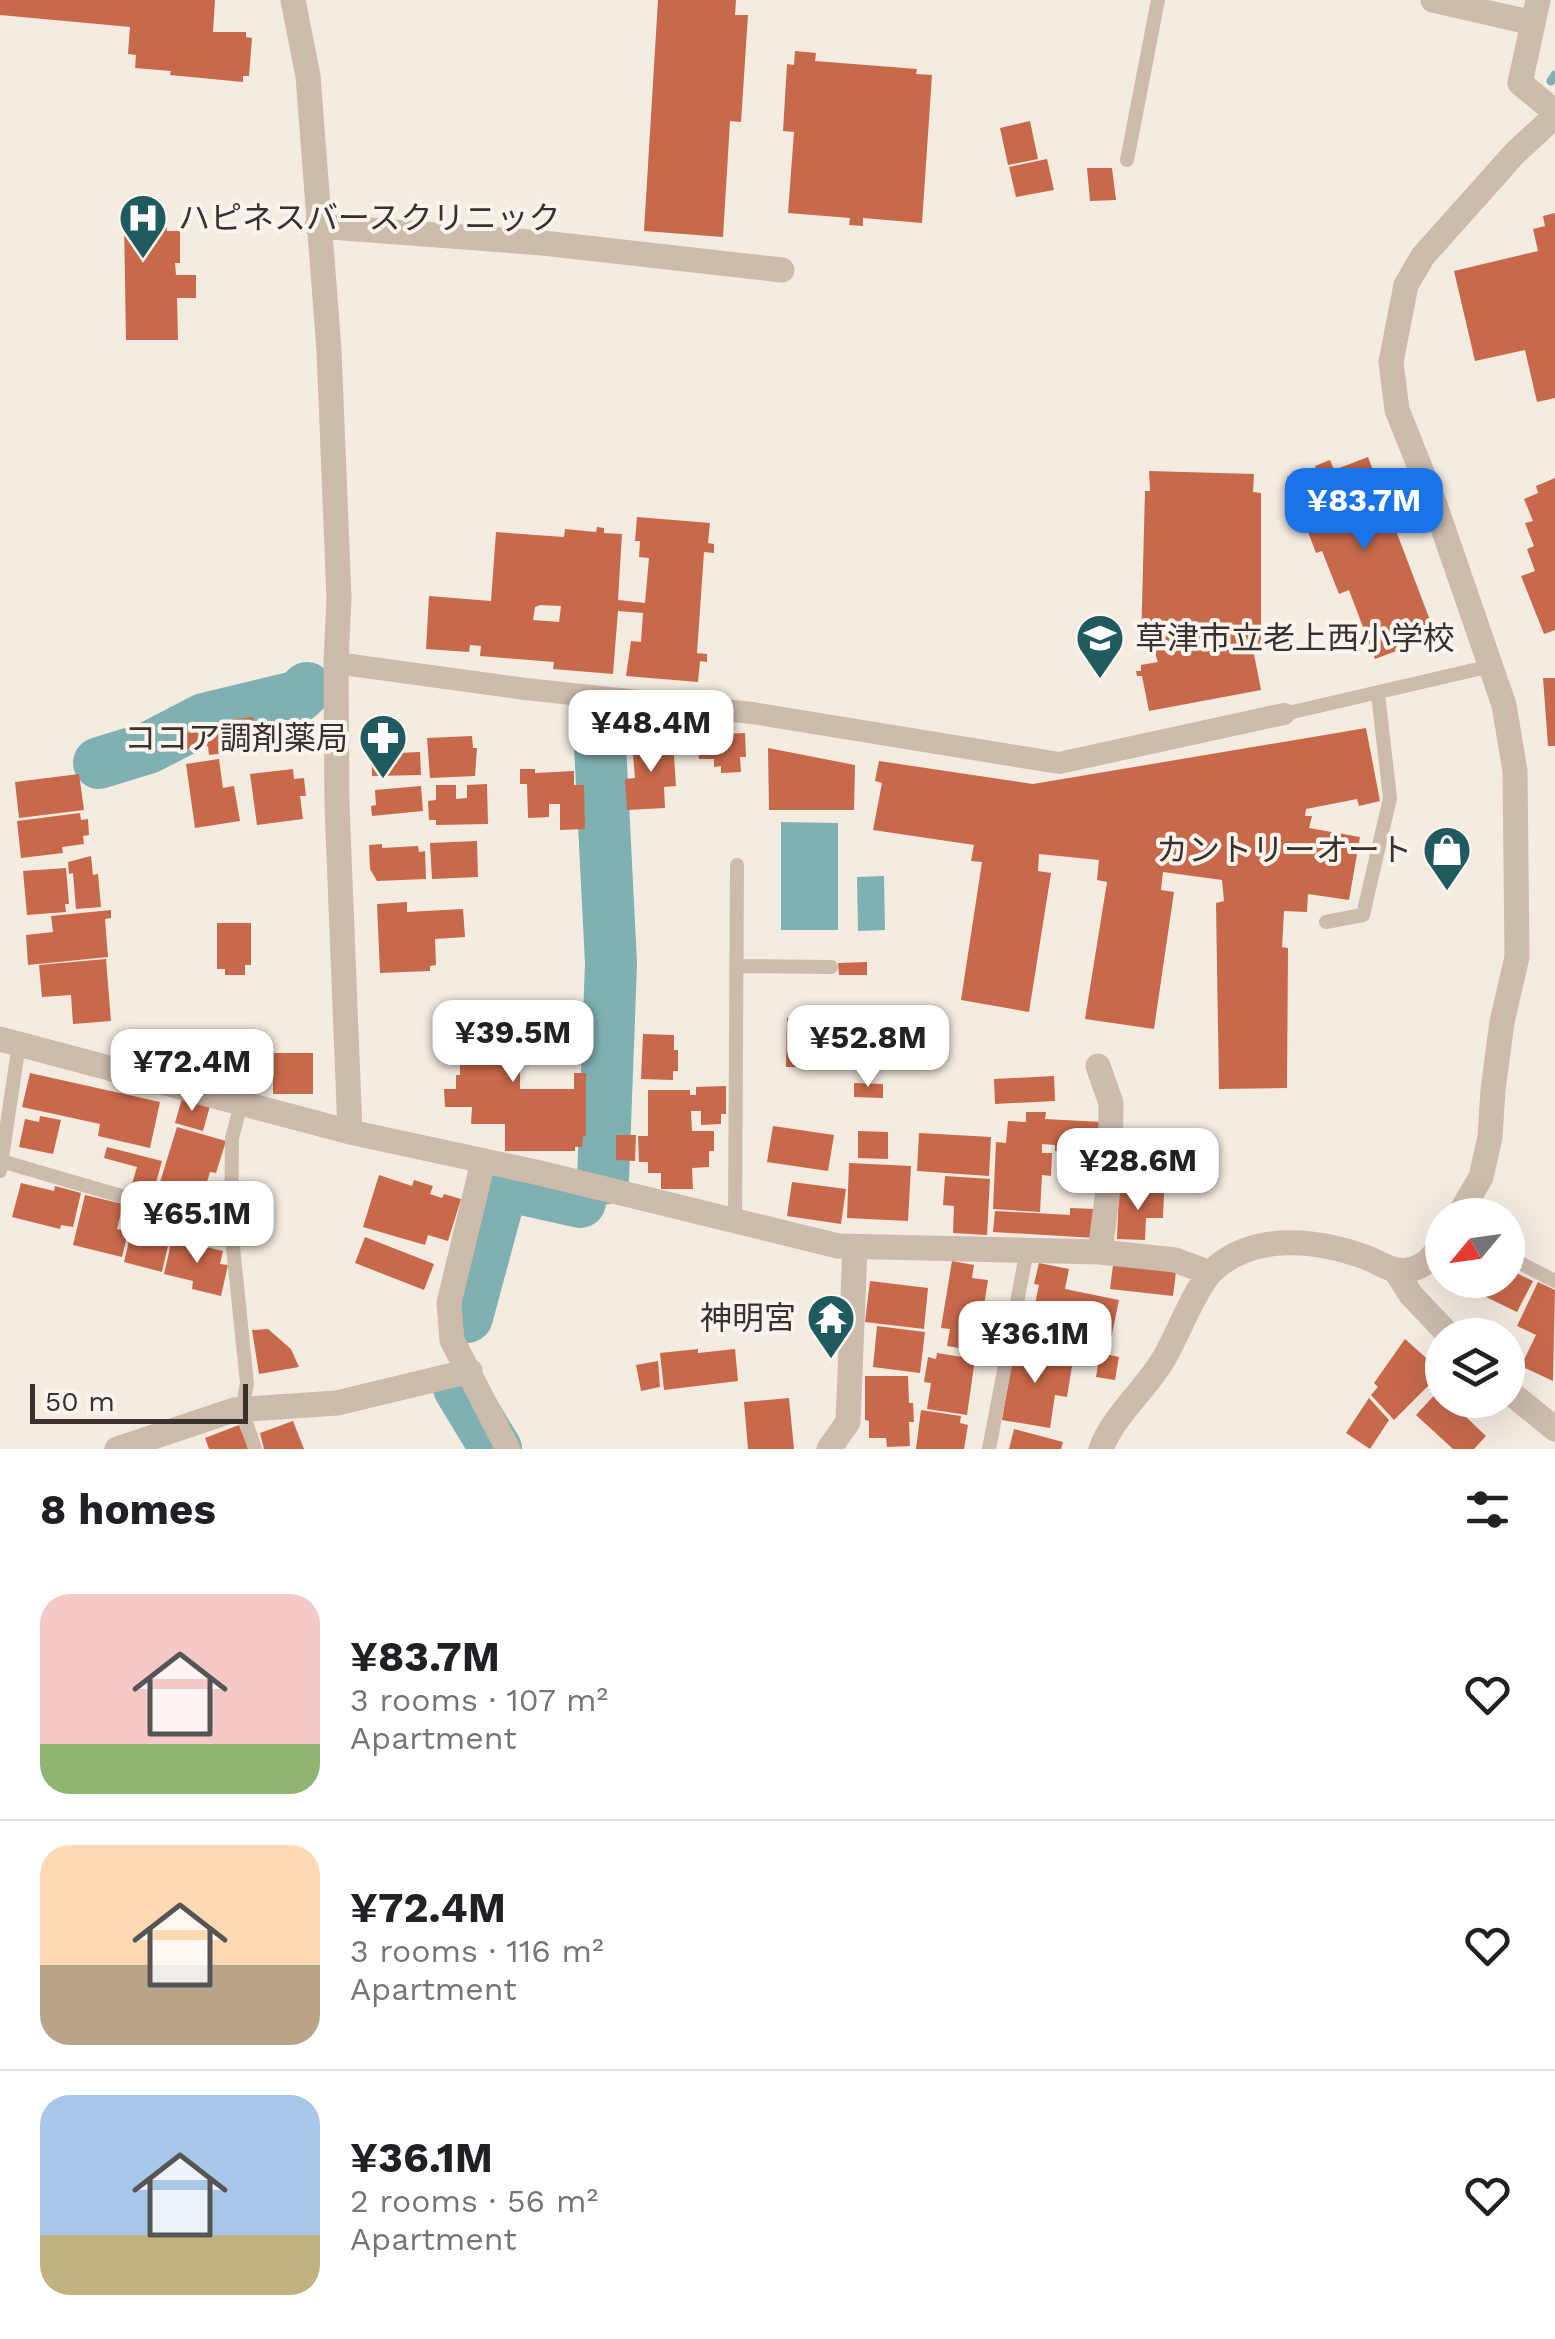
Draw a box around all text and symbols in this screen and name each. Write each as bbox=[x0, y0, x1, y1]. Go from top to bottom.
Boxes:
hospital icon: ハピネスバースクリニック bbox=[117, 192, 169, 260]
place label: ハピネスバースクリニック bbox=[178, 199, 560, 237]
pin: ¥83.7M bbox=[1283, 468, 1445, 553]
text: ¥83.7M bbox=[1307, 481, 1421, 519]
school or university icon: 草津市立老上西小学校 bbox=[1074, 612, 1126, 680]
place label: 草津市立老上西小学校 bbox=[1135, 619, 1455, 657]
pin: ¥48.4M bbox=[570, 690, 732, 775]
text: ¥48.4M bbox=[591, 703, 712, 741]
pharmacy icon: ココア調剤薬局 bbox=[357, 712, 409, 780]
place label: ココア調剤薬局 bbox=[124, 719, 348, 757]
shop icon: カントリーオート bbox=[1421, 824, 1473, 892]
place label: カントリーオート bbox=[1156, 831, 1412, 869]
pin: ¥39.5M bbox=[432, 1000, 594, 1085]
pin: ¥52.8M bbox=[787, 1005, 949, 1090]
text: ¥39.5M bbox=[455, 1013, 571, 1051]
text: ¥52.8M bbox=[809, 1018, 927, 1056]
pin: ¥72.4M bbox=[111, 1029, 273, 1114]
text: ¥72.4M bbox=[133, 1042, 251, 1080]
pin: ¥28.6M bbox=[1057, 1128, 1219, 1213]
text: ¥28.6M bbox=[1079, 1141, 1197, 1179]
pin: ¥65.1M bbox=[116, 1181, 278, 1266]
text: ¥65.1M bbox=[143, 1194, 251, 1232]
north arrow bbox=[1425, 1198, 1525, 1298]
map controls bbox=[1425, 1198, 1525, 1418]
temple icon: 神明宮 bbox=[805, 1292, 857, 1360]
place label: 神明宮 bbox=[700, 1299, 796, 1337]
pin: ¥36.1M bbox=[954, 1301, 1116, 1386]
text: ¥36.1M bbox=[981, 1314, 1089, 1352]
button: layers bbox=[1425, 1318, 1525, 1418]
scale bar bbox=[30, 1379, 248, 1424]
text: 50 m bbox=[45, 1385, 115, 1418]
icon: filters bbox=[1460, 1482, 1515, 1537]
text: 8 homes bbox=[40, 1485, 216, 1534]
text: ¥83.7M bbox=[350, 1632, 500, 1681]
icon: home bbox=[120, 1634, 240, 1754]
icon: heart bbox=[1460, 1667, 1515, 1722]
text: 3 rooms · 107 m² bbox=[350, 1681, 608, 1719]
text: Apartment bbox=[350, 1719, 517, 1757]
text: ¥72.4M bbox=[350, 1883, 506, 1932]
icon: home bbox=[120, 1885, 240, 2005]
icon: heart bbox=[1460, 1918, 1515, 1973]
text: 3 rooms · 116 m² bbox=[350, 1932, 604, 1970]
text: Apartment bbox=[350, 1970, 517, 2008]
text: ¥36.1M bbox=[350, 2133, 493, 2182]
icon: home bbox=[120, 2135, 240, 2255]
icon: heart bbox=[1460, 2168, 1515, 2223]
text: 2 rooms · 56 m² bbox=[350, 2182, 598, 2220]
text: Apartment bbox=[350, 2220, 517, 2258]

